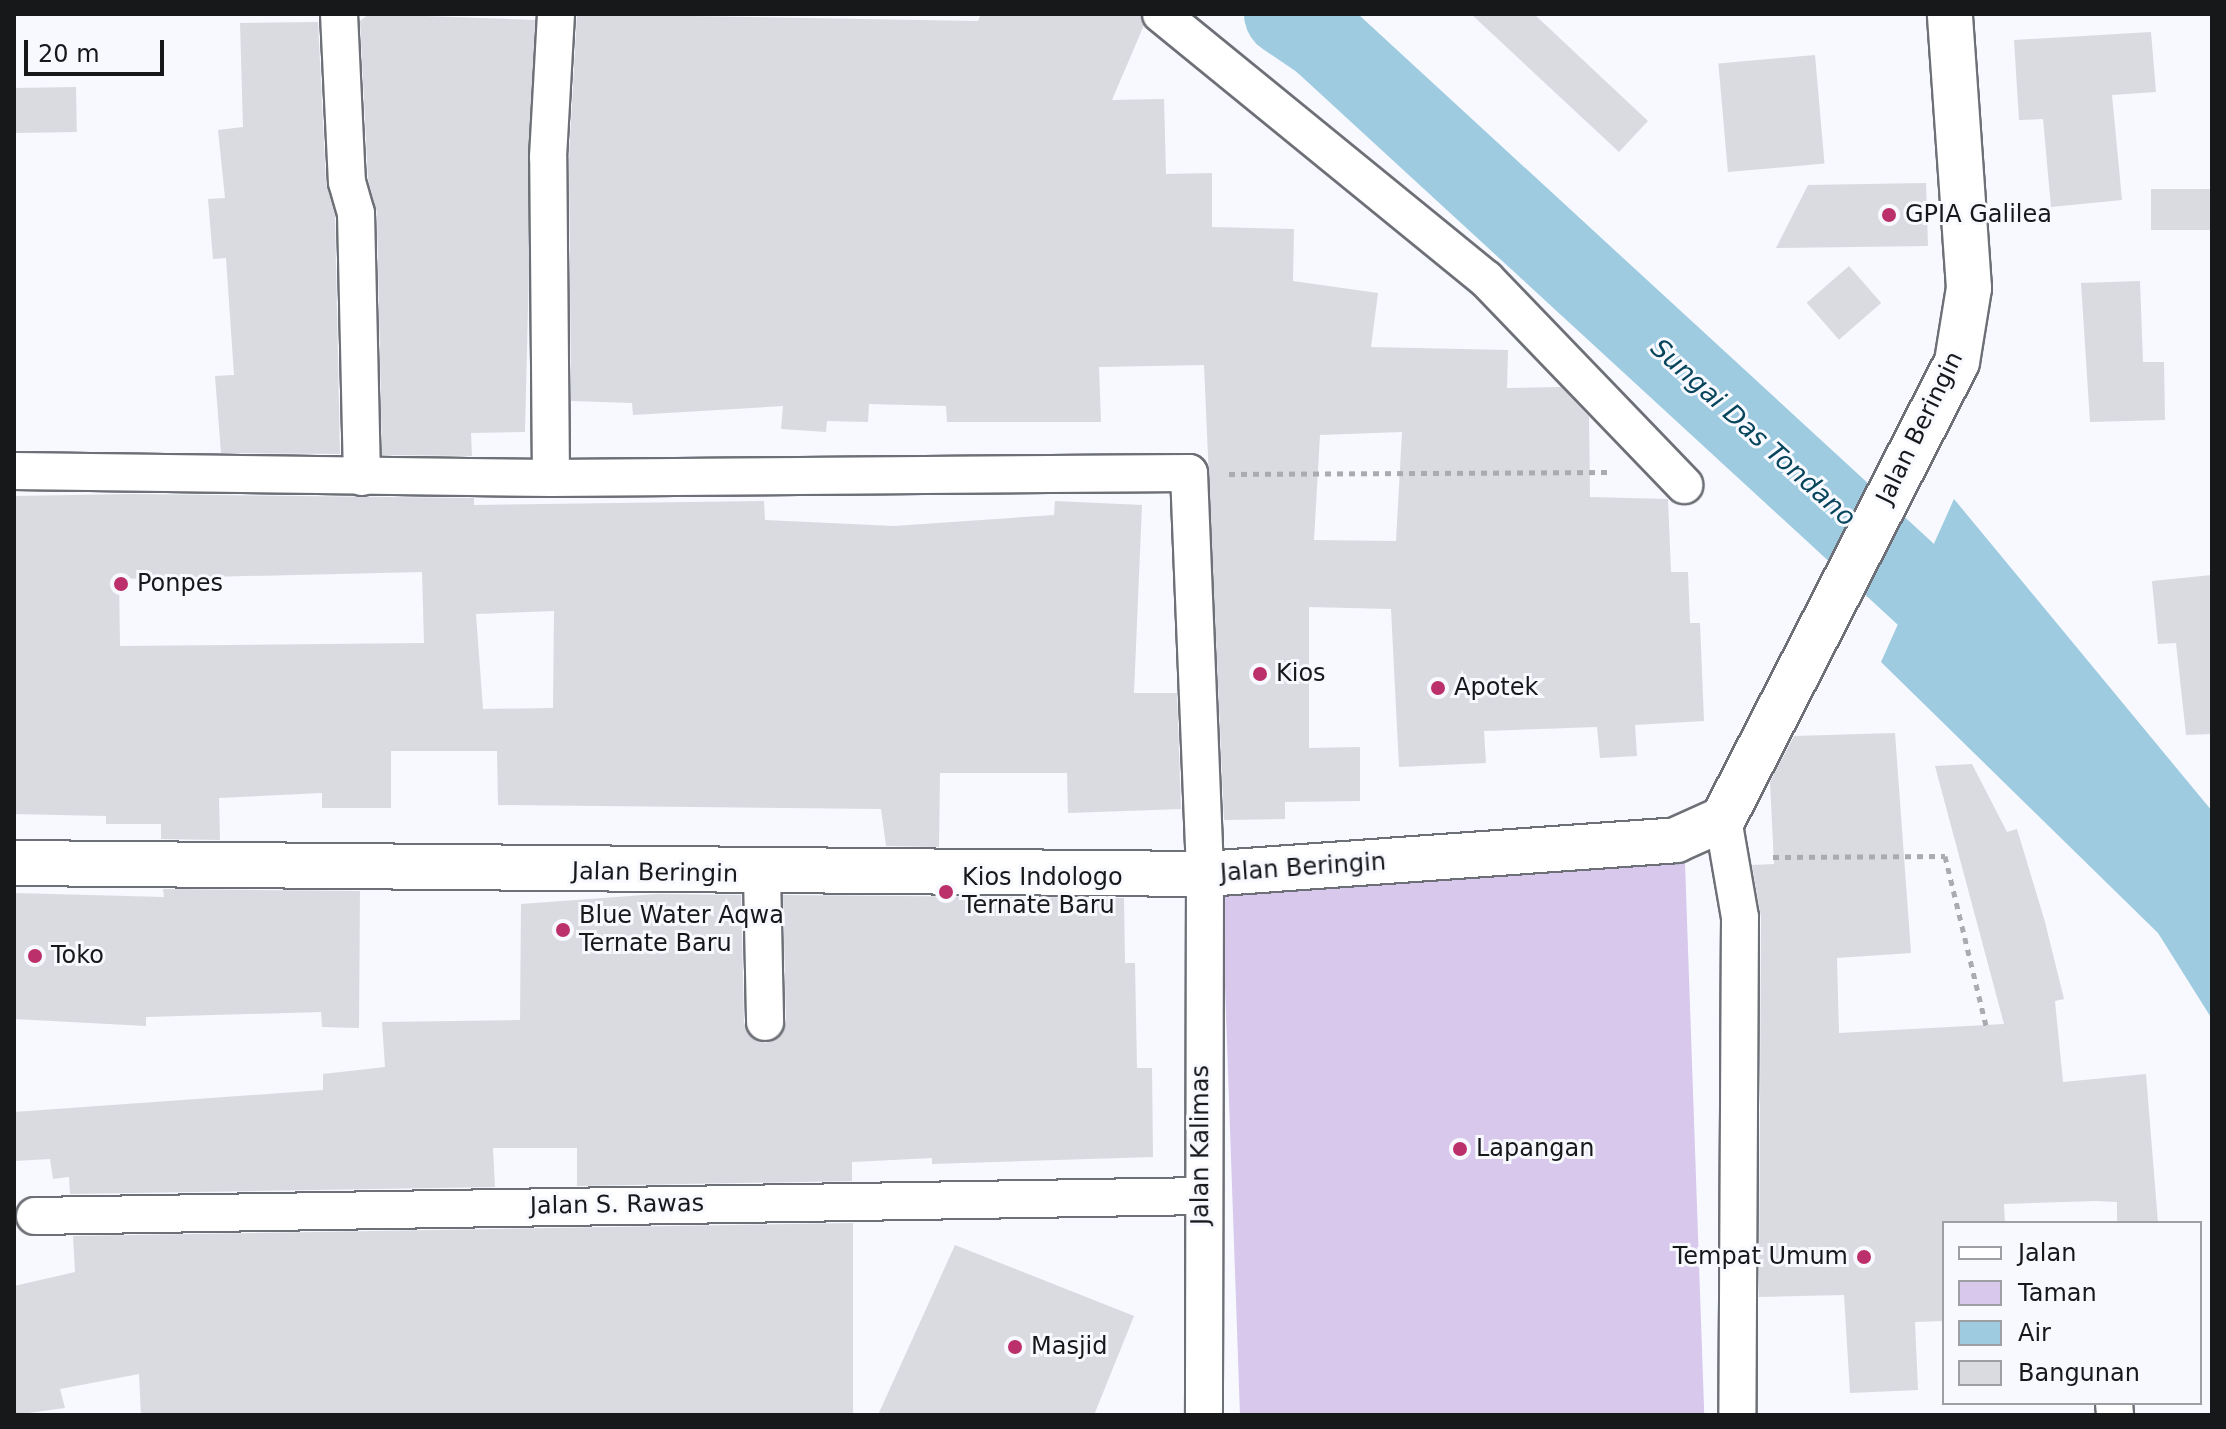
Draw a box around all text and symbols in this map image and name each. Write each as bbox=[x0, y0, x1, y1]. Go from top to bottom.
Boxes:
scale bar bbox=[28, 24, 168, 74]
text: 20 m bbox=[38, 40, 100, 68]
place label: GPIA Galilea bbox=[1905, 201, 2052, 229]
marker: GPIA Galilea bbox=[1880, 206, 1898, 224]
water label: Sungai Das Tondano bbox=[1644, 333, 1862, 533]
street label: Jalan Beringin bbox=[1871, 347, 1969, 509]
place label: Ponpes bbox=[137, 570, 223, 598]
marker: Ponpes bbox=[112, 575, 130, 593]
place label: Kios bbox=[1276, 660, 1326, 688]
marker: Kios bbox=[1251, 665, 1269, 683]
place label: Apotek bbox=[1454, 674, 1538, 702]
marker: Apotek bbox=[1429, 679, 1447, 697]
street label: Jalan Beringin bbox=[1219, 848, 1387, 888]
street label: Jalan Beringin bbox=[572, 857, 738, 889]
place label: Kios Indologo Ternate Baru bbox=[962, 864, 1123, 920]
marker: Kios Indologo Ternate Baru bbox=[937, 883, 955, 901]
place label: Blue Water Aqwa Ternate Baru bbox=[579, 902, 784, 958]
marker: Blue Water Aqwa Ternate Baru bbox=[554, 921, 572, 939]
place label: Toko bbox=[51, 942, 104, 970]
marker: Toko bbox=[26, 947, 44, 965]
street label: Jalan Kalimas bbox=[1187, 1065, 1215, 1225]
place label: Lapangan bbox=[1476, 1135, 1594, 1163]
marker: Lapangan bbox=[1451, 1140, 1469, 1158]
street label: Jalan S. Rawas bbox=[530, 1189, 704, 1221]
legend bbox=[1942, 1221, 2202, 1405]
text: Jalan bbox=[2018, 1239, 2076, 1267]
place label: Tempat Umum bbox=[1673, 1243, 1848, 1271]
marker: Tempat Umum bbox=[1855, 1248, 1873, 1266]
text: Taman bbox=[2018, 1279, 2097, 1307]
text: Air bbox=[2018, 1319, 2051, 1347]
place label: Masjid bbox=[1031, 1333, 1107, 1361]
marker: Masjid bbox=[1006, 1338, 1024, 1356]
text: Bangunan bbox=[2018, 1359, 2140, 1387]

